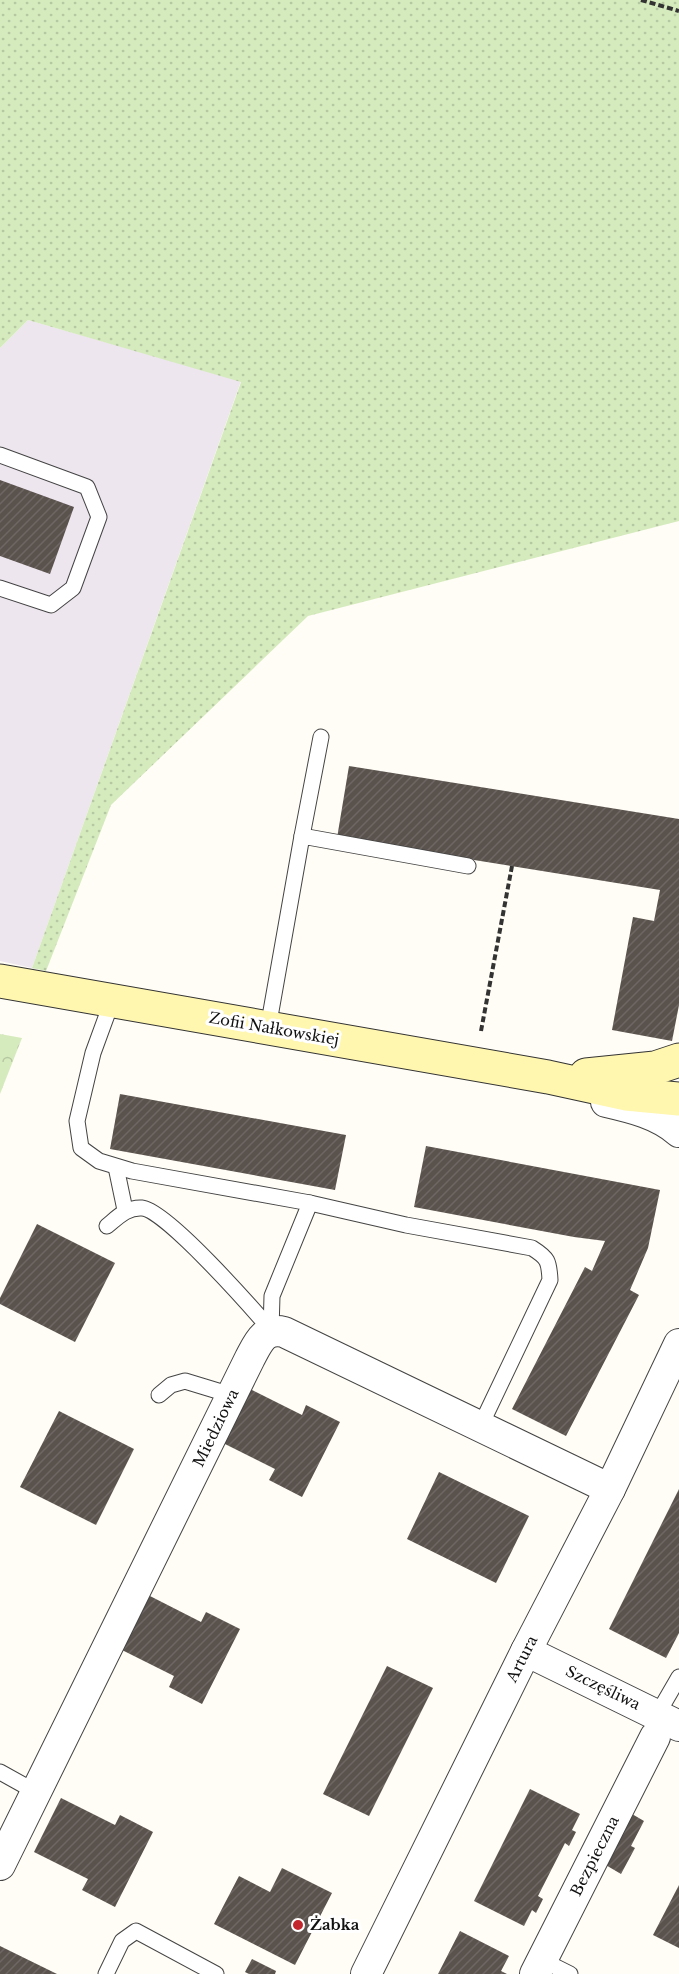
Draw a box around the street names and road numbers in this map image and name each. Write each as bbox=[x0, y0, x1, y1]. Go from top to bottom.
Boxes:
street label: Zofii Nałkowskiej bbox=[207, 1008, 341, 1049]
street label: Miedziowa bbox=[189, 1385, 243, 1470]
street label: Artura bbox=[501, 1632, 542, 1686]
street label: Szczęśliwa bbox=[563, 1661, 644, 1714]
street label: Bezpieczna bbox=[566, 1812, 623, 1899]

